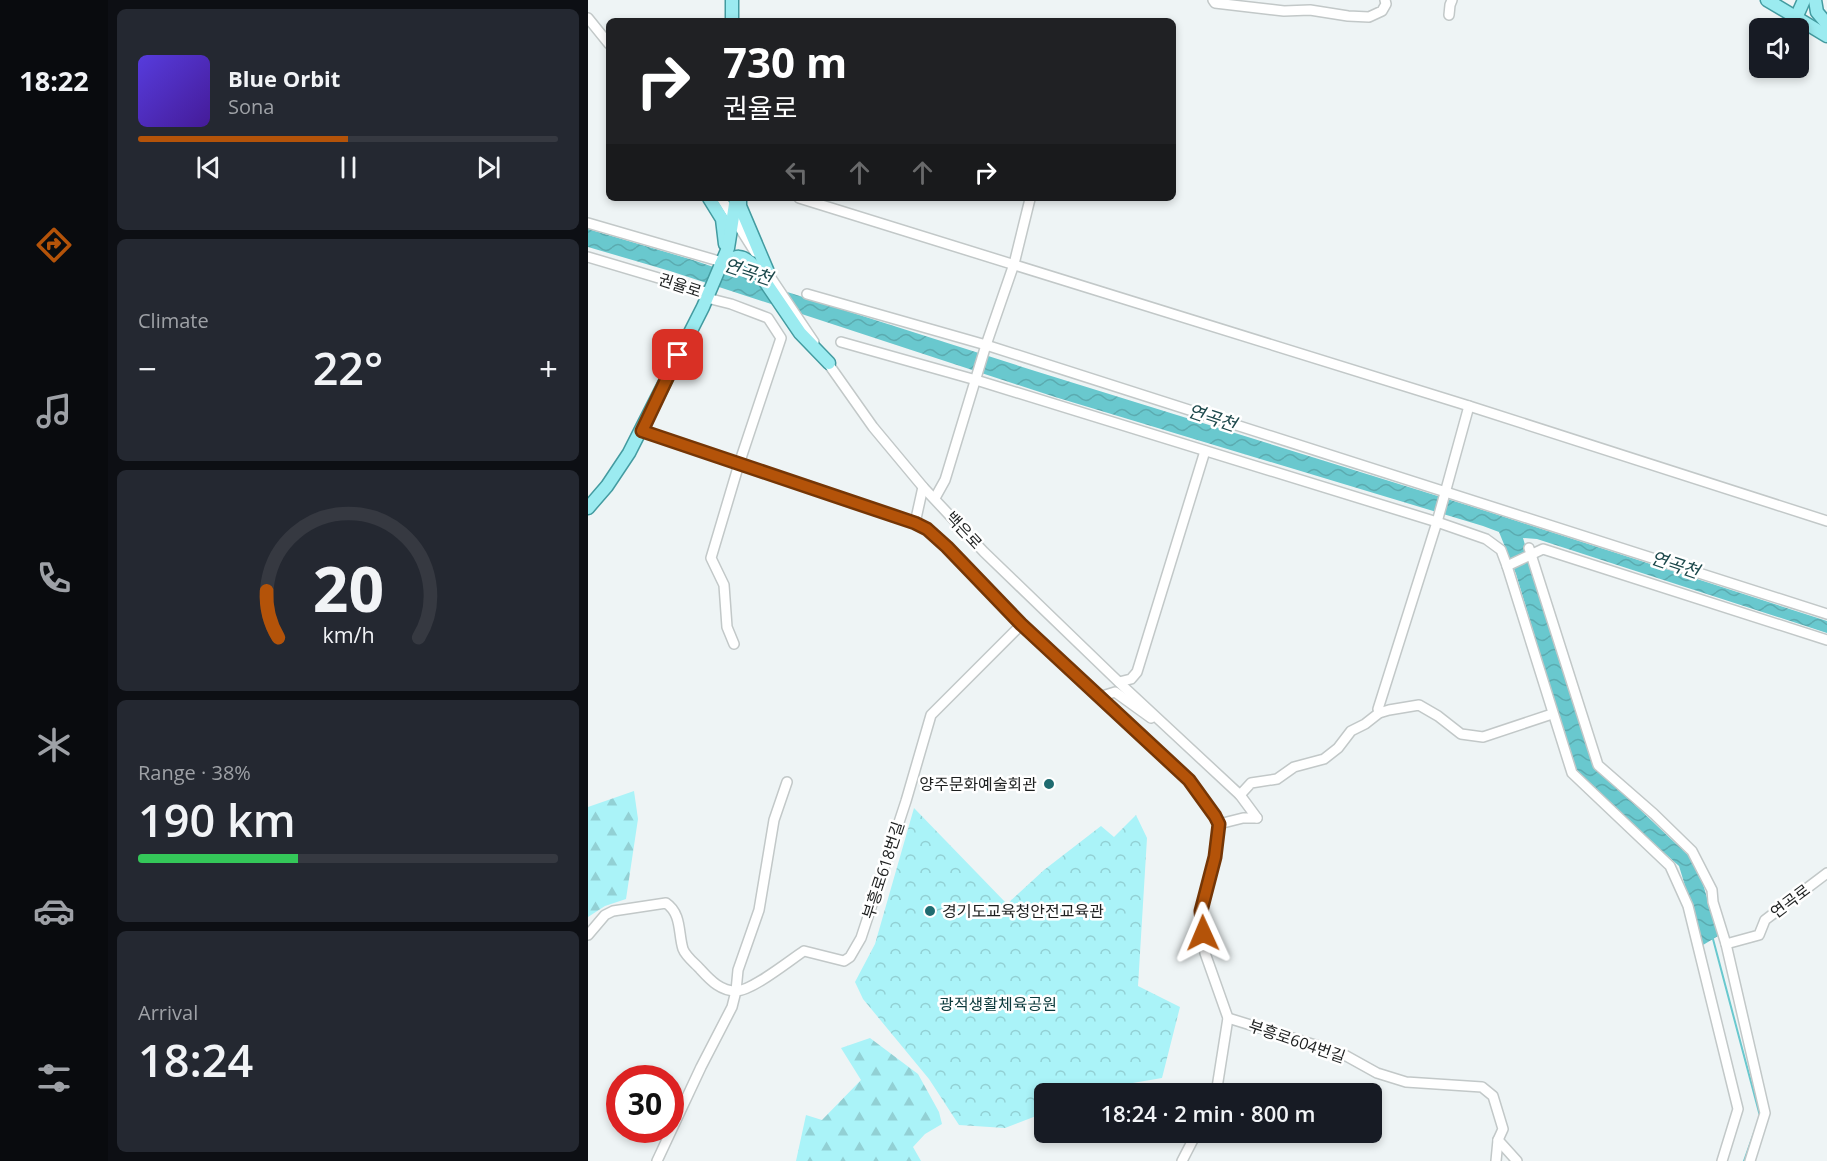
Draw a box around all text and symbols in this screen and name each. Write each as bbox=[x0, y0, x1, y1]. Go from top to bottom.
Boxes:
map controls bbox=[1749, 18, 1809, 78]
button: sound bbox=[1749, 18, 1809, 78]
text: 730 m bbox=[723, 33, 847, 90]
icon: right bbox=[624, 42, 702, 120]
text: 18:22 bbox=[19, 62, 89, 99]
text: Blue Orbit bbox=[228, 63, 340, 93]
text: 권율로 bbox=[723, 89, 798, 126]
text: Sona bbox=[228, 93, 274, 120]
icon: previous bbox=[192, 151, 225, 184]
icon: pause bbox=[332, 151, 365, 184]
icon: next bbox=[472, 151, 505, 184]
icon: left bbox=[780, 156, 813, 189]
icon: ahead bbox=[843, 156, 876, 189]
icon: ahead bbox=[906, 156, 939, 189]
icon: right bbox=[969, 156, 1002, 189]
icon: directions bbox=[33, 224, 75, 266]
water label: 연곡천 bbox=[721, 252, 778, 291]
street label: 권율로 bbox=[656, 268, 705, 302]
text: Climate bbox=[138, 307, 209, 334]
pin bbox=[652, 329, 703, 380]
text: 22° bbox=[313, 337, 383, 398]
icon: arrive bbox=[661, 338, 694, 371]
text: − bbox=[138, 346, 157, 391]
text: + bbox=[539, 346, 558, 391]
icon: music bbox=[33, 390, 75, 432]
water label: 연곡천 bbox=[1185, 398, 1242, 437]
street label: 백은로 bbox=[941, 506, 987, 554]
text: 20 bbox=[312, 545, 384, 630]
water label: 연곡천 bbox=[1648, 545, 1705, 584]
icon: phone bbox=[33, 557, 75, 599]
text: km/h bbox=[322, 620, 374, 649]
icon: climate bbox=[33, 724, 75, 766]
text: Range · 38% bbox=[138, 759, 251, 786]
place label: 양주문화예술회관 bbox=[919, 773, 1037, 795]
marker: 양주문화예술회관 bbox=[1042, 777, 1056, 791]
text: 190 km bbox=[138, 789, 296, 850]
street label: 부흥로618번길 bbox=[857, 819, 909, 921]
street label: 연곡로 bbox=[1766, 879, 1814, 923]
icon: car bbox=[33, 890, 75, 932]
place label: 경기도교육청안전교육관 bbox=[942, 900, 1104, 922]
position arrow bbox=[1171, 901, 1235, 965]
marker: 경기도교육청안전교육관 bbox=[923, 904, 937, 918]
park label: 광적생활체육공원 bbox=[939, 993, 1057, 1015]
text: Arrival bbox=[138, 999, 198, 1026]
street label: 부흥로604번길 bbox=[1246, 1014, 1348, 1068]
text: 18:24 bbox=[138, 1029, 253, 1090]
icon: filters bbox=[33, 1057, 75, 1099]
speed limit sign: 30 bbox=[606, 1065, 684, 1143]
text: 18:24 · 2 min · 800 m bbox=[1100, 1098, 1316, 1128]

